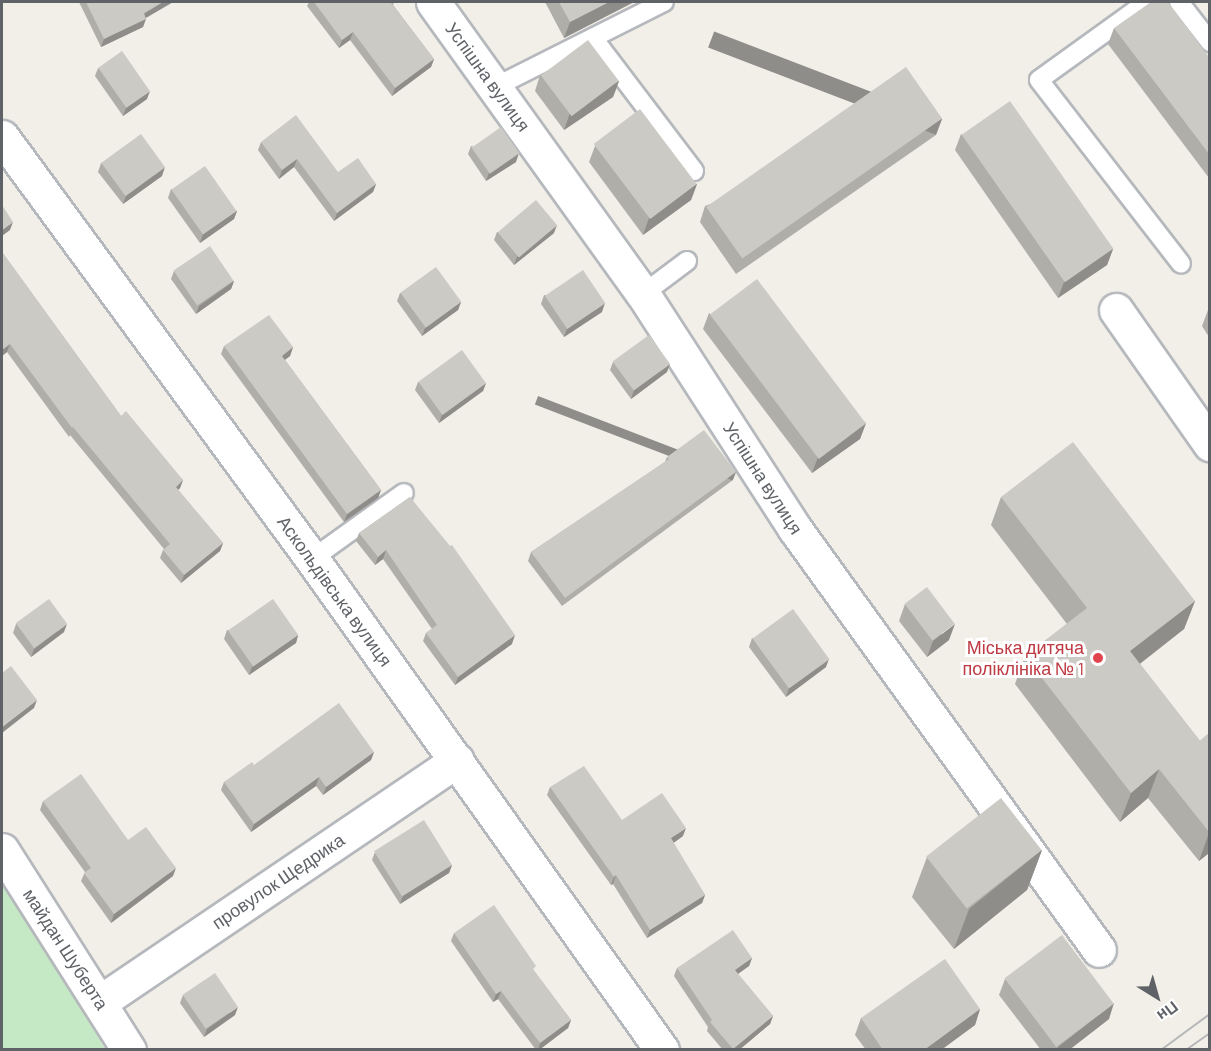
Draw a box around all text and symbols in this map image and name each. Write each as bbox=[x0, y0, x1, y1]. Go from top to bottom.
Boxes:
street label: Успішна вулиця bbox=[441, 18, 535, 136]
street label: Успішна вулиця bbox=[719, 418, 807, 538]
street label: Аскольдівська вулиця bbox=[273, 511, 397, 671]
place label: Міська дитяча поліклініка № 1 bbox=[963, 637, 1084, 680]
marker: Міська дитяча поліклініка № 1 bbox=[1089, 649, 1107, 667]
street label: провулок Щедрика bbox=[208, 829, 348, 933]
street label: майдан Шуберта bbox=[19, 884, 113, 1014]
north arrow bbox=[1127, 967, 1187, 1027]
text: Пн bbox=[1154, 998, 1182, 1026]

